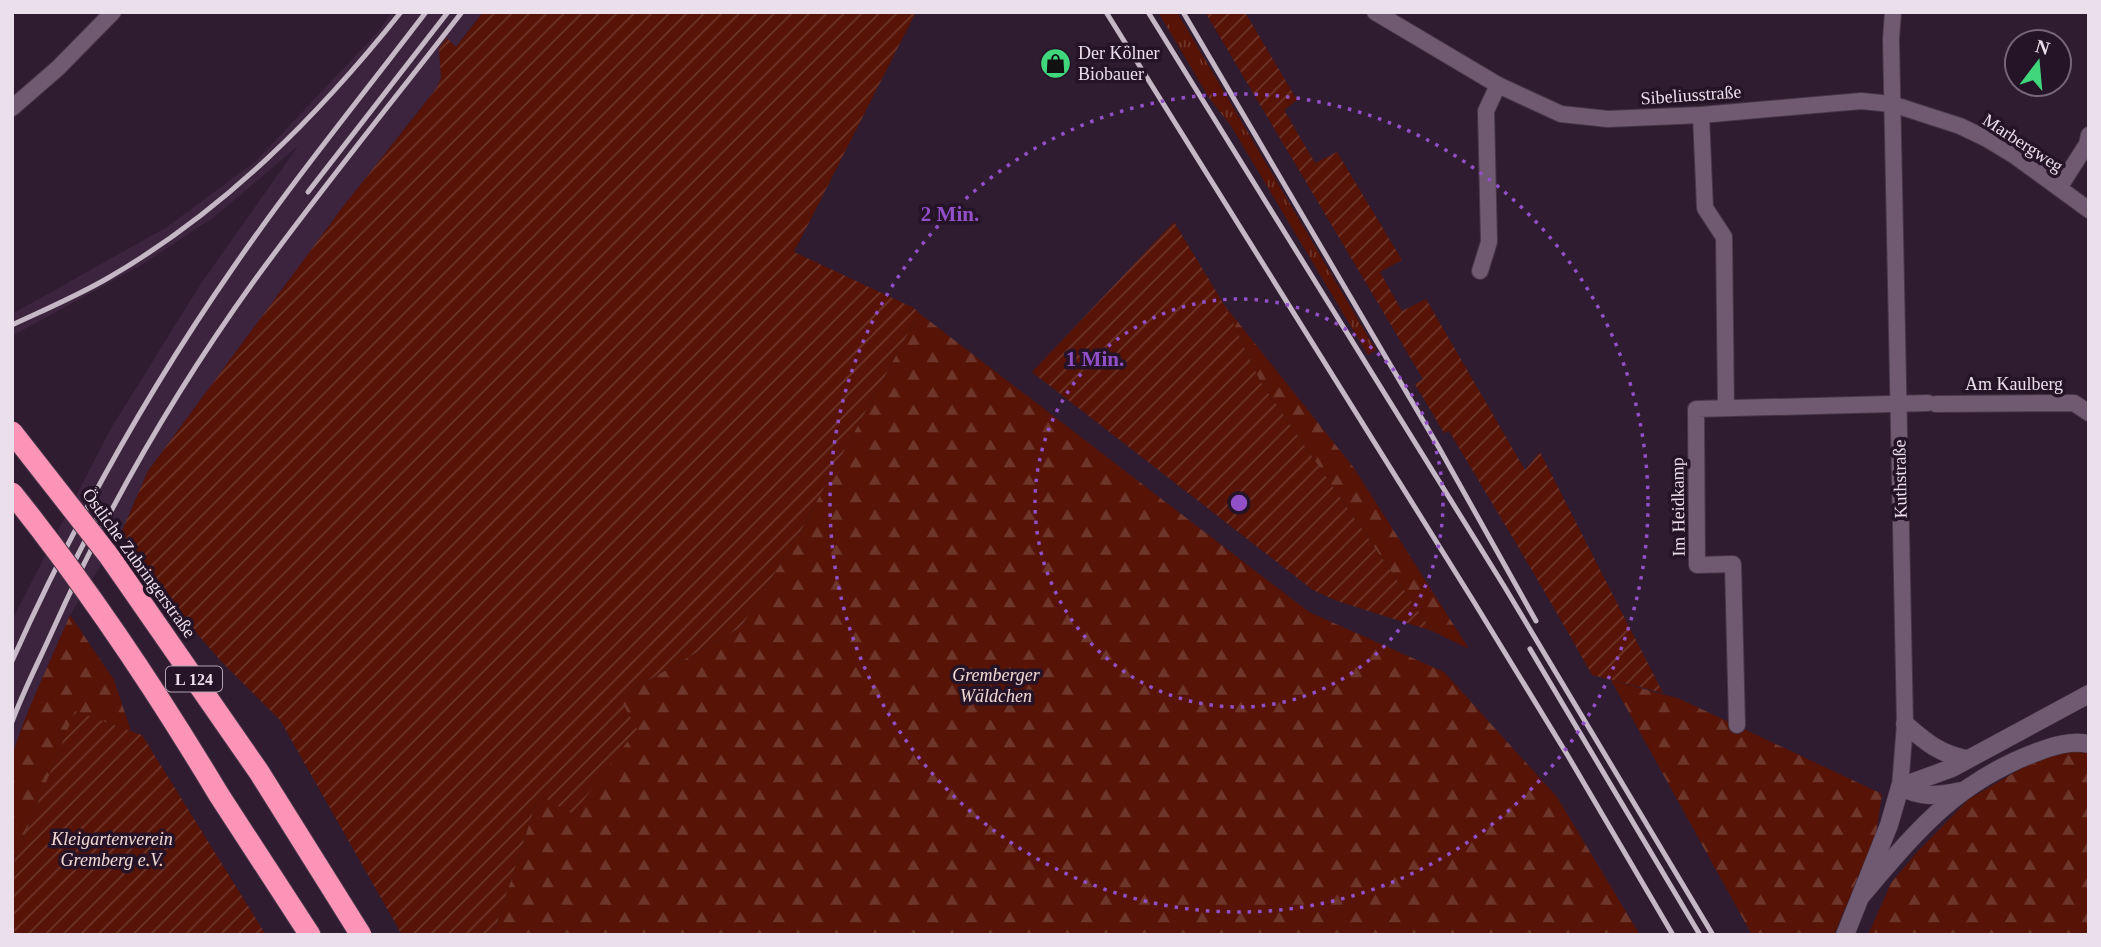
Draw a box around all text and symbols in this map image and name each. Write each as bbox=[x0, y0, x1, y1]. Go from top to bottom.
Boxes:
north arrow bbox=[2003, 28, 2073, 98]
text: N bbox=[2033, 35, 2052, 59]
place label: Der Kölner Biobauer bbox=[1078, 43, 1159, 84]
shop icon: Der Kölner Biobauer bbox=[1038, 46, 1072, 80]
street label: Sibeliusstraße bbox=[1640, 82, 1742, 108]
street label: Marbergweg bbox=[1979, 110, 2067, 176]
text: 2 Min. bbox=[921, 202, 979, 226]
text: 1 Min. bbox=[1066, 347, 1124, 371]
street label: Am Kaulberg bbox=[1965, 374, 2063, 394]
street label: Kuthstraße bbox=[1889, 439, 1911, 519]
street label: Im Heidkamp bbox=[1667, 457, 1689, 557]
street label: Östliche Zubringerstraße bbox=[78, 485, 200, 641]
centre of rings bbox=[1227, 491, 1251, 515]
park label: Gremberger Wäldchen bbox=[952, 665, 1041, 706]
road number: L 124 bbox=[166, 666, 222, 692]
park label: Kleigartenverein Gremberg e.V. bbox=[50, 829, 173, 870]

